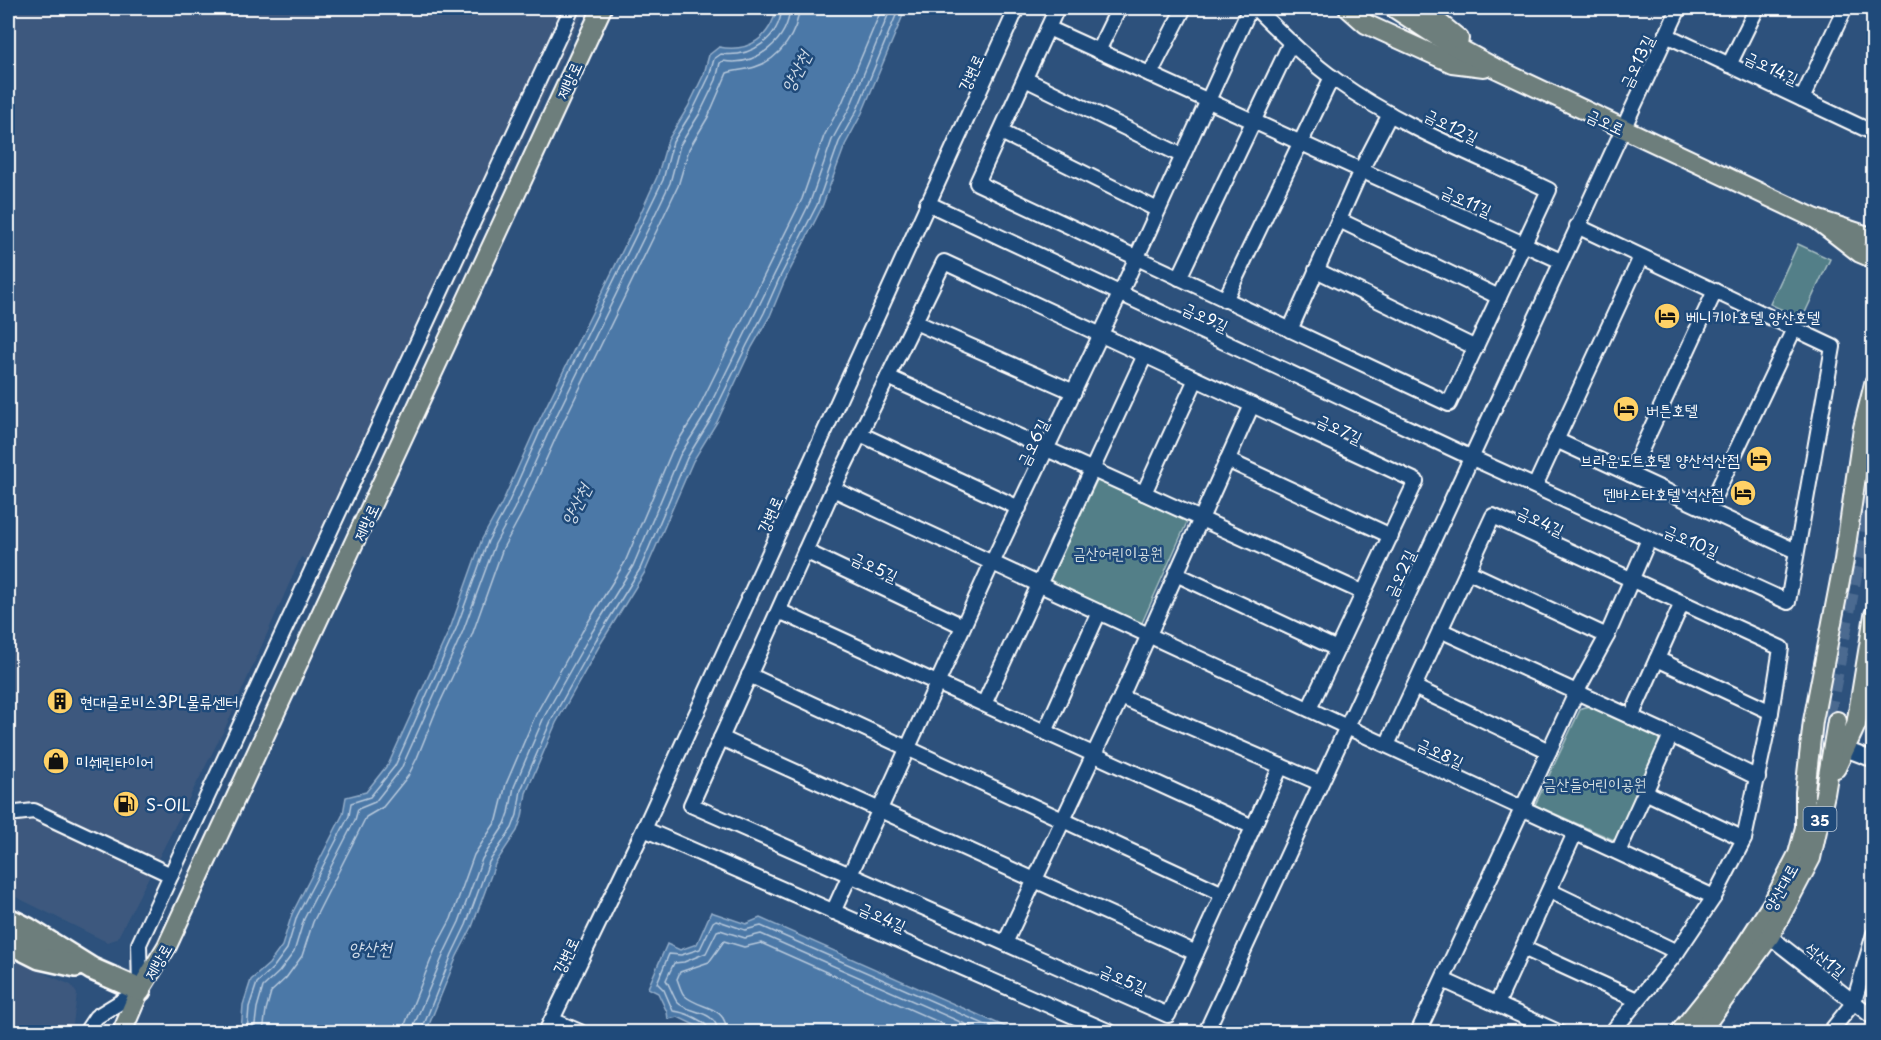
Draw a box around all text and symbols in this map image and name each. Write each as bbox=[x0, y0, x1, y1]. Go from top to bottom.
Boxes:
street label: 금오13길 bbox=[1613, 30, 1659, 92]
water label: 양산천 bbox=[773, 44, 818, 96]
street label: 금오14길 bbox=[1741, 44, 1803, 90]
street label: 강변로 bbox=[951, 49, 989, 95]
street label: 제방로 bbox=[549, 57, 587, 103]
street label: 금오12길 bbox=[1421, 102, 1483, 148]
street label: 금오로 bbox=[1583, 102, 1629, 140]
street label: 금오11길 bbox=[1438, 178, 1496, 222]
street label: 금오9길 bbox=[1179, 295, 1233, 337]
hotel icon: 베니키아호텔 양산호텔 bbox=[1652, 301, 1682, 331]
place label: 베니키아호텔 양산호텔 bbox=[1686, 304, 1820, 328]
hotel icon: 버튼호텔 bbox=[1611, 394, 1641, 424]
place label: 버튼호텔 bbox=[1646, 397, 1698, 421]
street label: 금오7길 bbox=[1313, 407, 1367, 449]
street label: 금오6길 bbox=[1010, 414, 1054, 470]
hotel icon: 브라운도트호텔 양산석산점 bbox=[1744, 444, 1774, 474]
place label: 브라운도트호텔 양산석산점 bbox=[1580, 447, 1740, 471]
water label: 양산천 bbox=[553, 477, 598, 529]
hotel icon: 덴바스타호텔 석산점 bbox=[1728, 478, 1758, 508]
place label: 덴바스타호텔 석산점 bbox=[1603, 481, 1724, 505]
street label: 강변로 bbox=[750, 491, 788, 537]
street label: 제방로 bbox=[346, 499, 384, 545]
street label: 금오4길 bbox=[1514, 499, 1568, 541]
street label: 금오10길 bbox=[1661, 517, 1723, 563]
park label: 금산어린이공원 bbox=[1073, 540, 1163, 564]
street label: 금오5길 bbox=[848, 545, 902, 587]
street label: 금오2길 bbox=[1378, 545, 1420, 601]
building icon: 현대글로비스3PL물류센터 bbox=[45, 686, 75, 716]
place label: 현대글로비스3PL물류센터 bbox=[80, 689, 238, 713]
street label: 금오8길 bbox=[1414, 731, 1468, 773]
shop icon: 미쉐린타이어 bbox=[41, 746, 71, 776]
place label: 미쉐린타이어 bbox=[76, 749, 153, 773]
park label: 금산들어린이공원 bbox=[1544, 771, 1647, 795]
fuel station icon: S-OIL bbox=[111, 789, 141, 819]
place label: S-OIL bbox=[146, 792, 191, 816]
road number: 35 bbox=[1804, 807, 1836, 831]
street label: 양산대로 bbox=[1757, 859, 1803, 915]
street label: 금오4길 bbox=[856, 895, 910, 937]
street label: 강변로 bbox=[546, 932, 584, 978]
water label: 양산천 bbox=[348, 934, 393, 961]
street label: 석산1길 bbox=[1801, 935, 1852, 983]
street label: 제방로 bbox=[137, 938, 177, 984]
street label: 금오5길 bbox=[1097, 957, 1151, 999]

